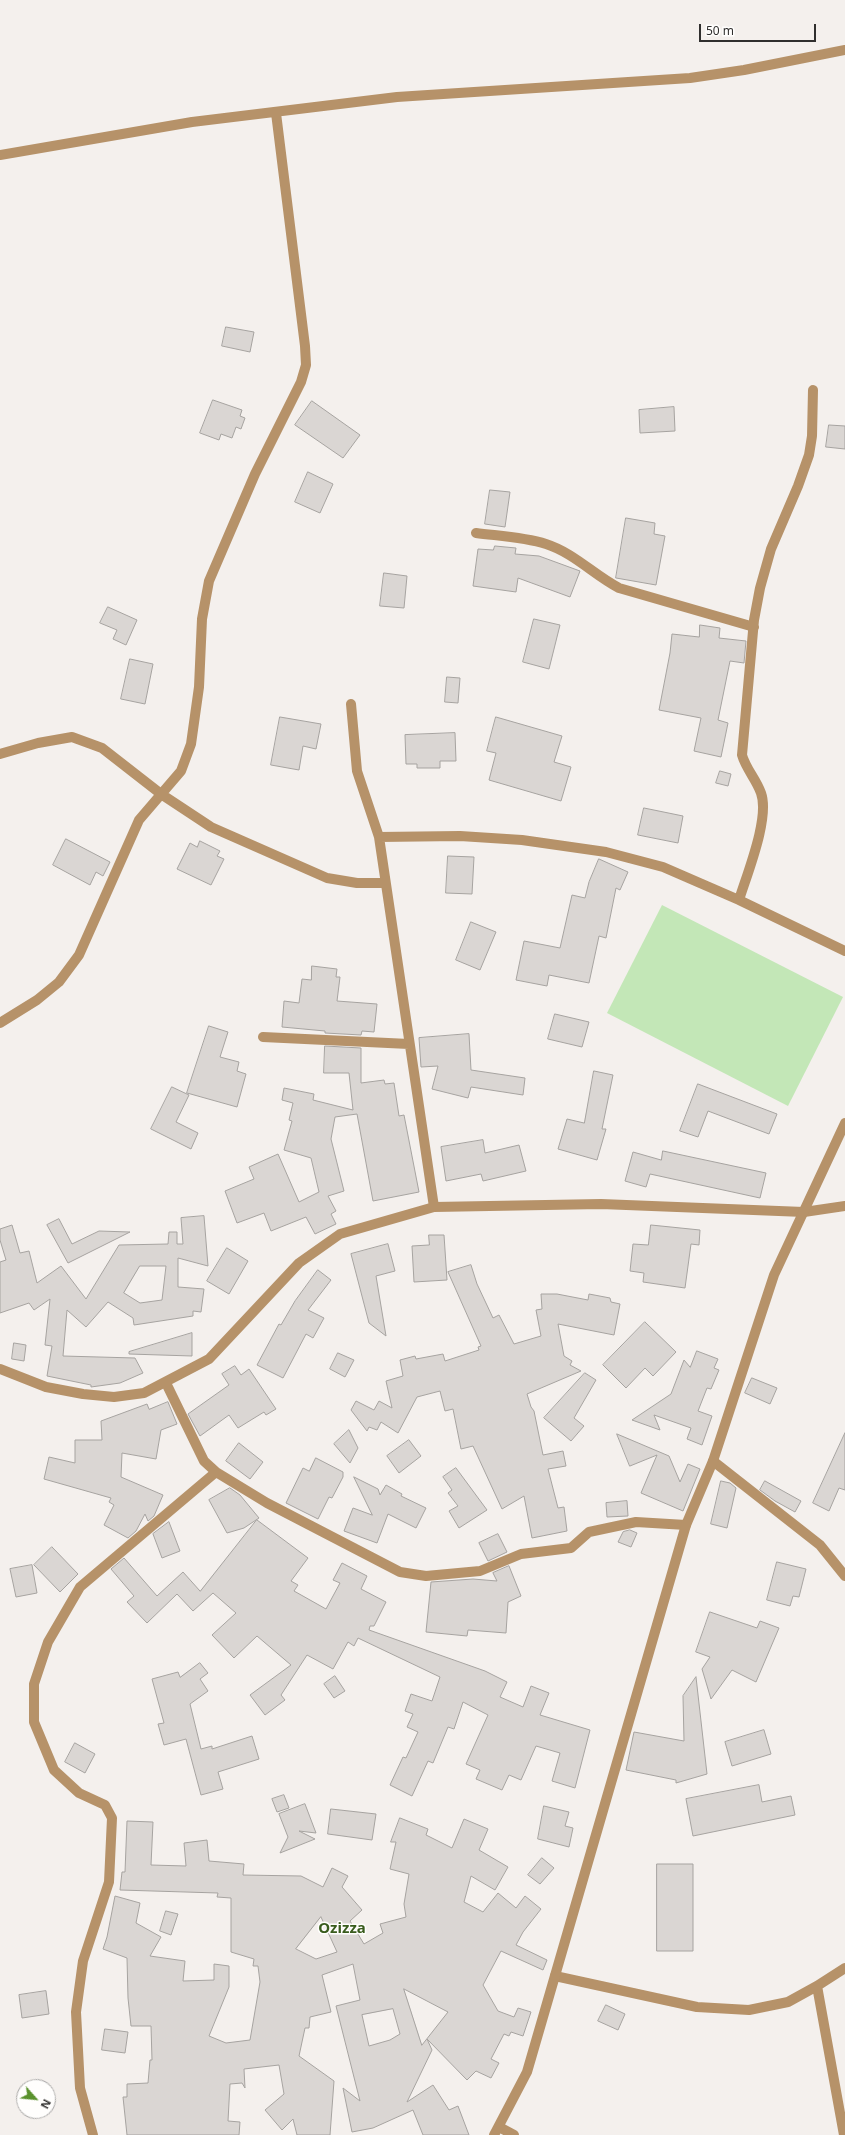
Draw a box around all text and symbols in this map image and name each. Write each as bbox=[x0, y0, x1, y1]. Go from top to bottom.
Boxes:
scale bar bbox=[701, 16, 818, 42]
text: 50 m bbox=[706, 22, 734, 39]
district label: Ozizza bbox=[318, 1920, 366, 1938]
north arrow bbox=[16, 2079, 56, 2119]
text: N bbox=[38, 2097, 55, 2112]

